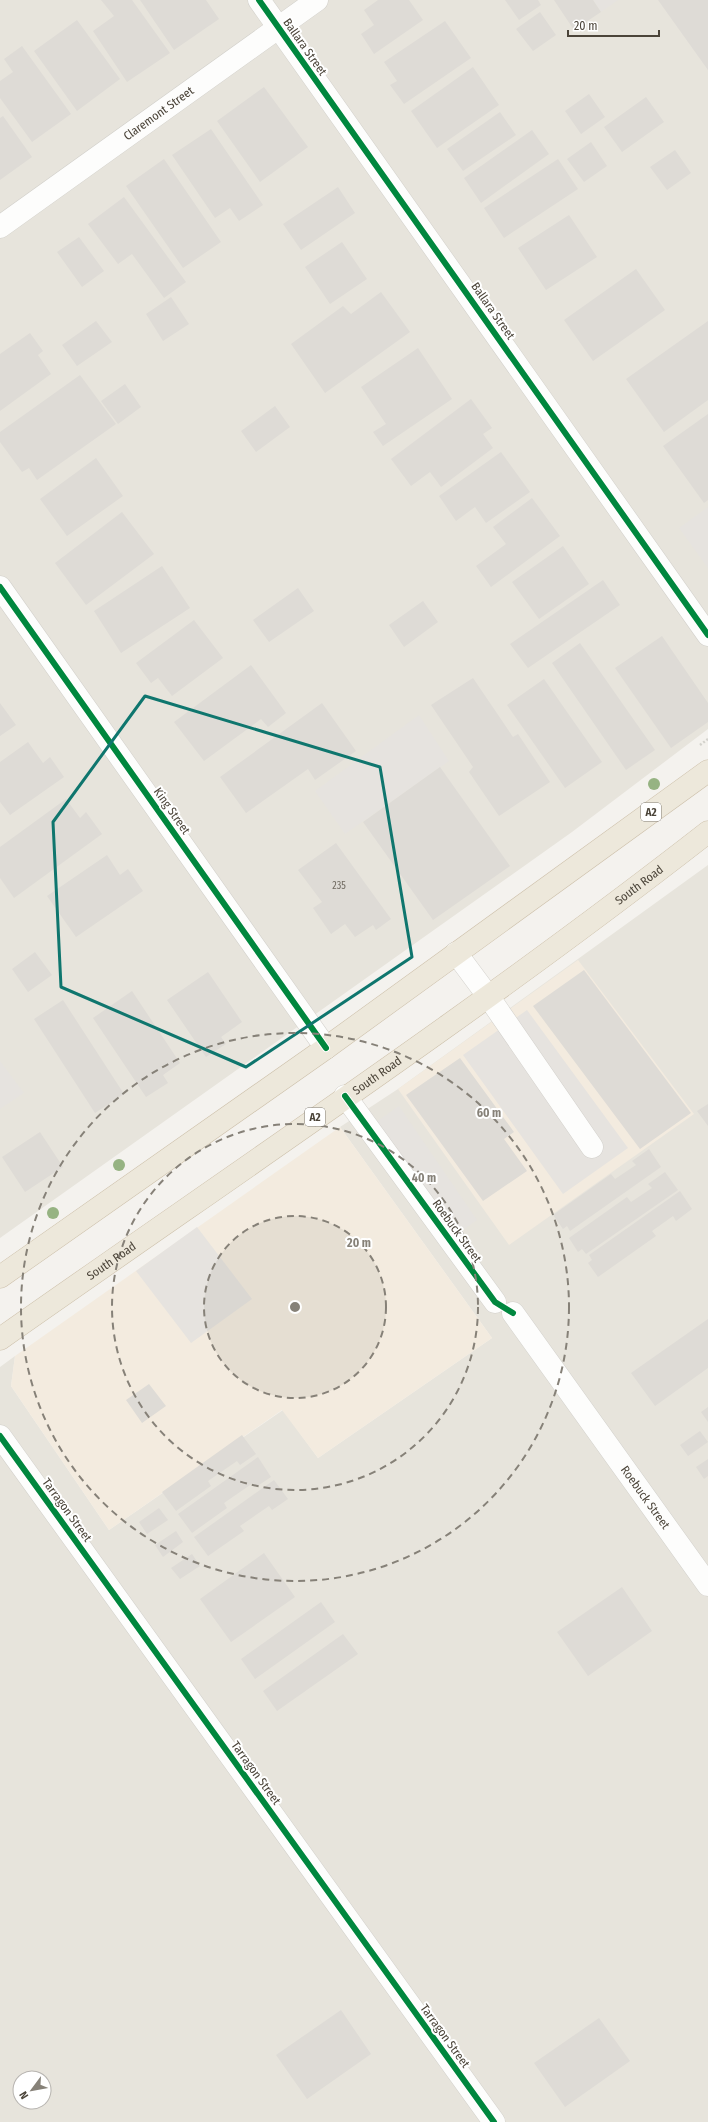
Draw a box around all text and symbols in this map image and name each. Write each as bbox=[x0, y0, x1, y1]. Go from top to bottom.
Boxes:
scale bar bbox=[568, 12, 659, 38]
street label: Ballara Street bbox=[280, 16, 330, 78]
text: 20 m bbox=[574, 19, 598, 33]
street label: Claremont Street bbox=[121, 84, 196, 143]
street label: Ballara Street bbox=[468, 280, 518, 342]
street label: King Street bbox=[151, 785, 193, 837]
road number: A2 bbox=[641, 803, 661, 821]
street label: South Road bbox=[612, 862, 666, 908]
house number: 235 bbox=[332, 880, 346, 892]
street label: South Road bbox=[350, 1054, 404, 1098]
text: 60 m bbox=[477, 1106, 501, 1120]
road number: A2 bbox=[305, 1108, 325, 1126]
text: 40 m bbox=[412, 1171, 436, 1185]
street label: Roebuck Street bbox=[429, 1197, 485, 1265]
text: 20 m bbox=[346, 1236, 371, 1250]
street label: South Road bbox=[84, 1239, 139, 1283]
centre of rings bbox=[288, 1300, 302, 1314]
street label: Roebuck Street bbox=[618, 1463, 673, 1532]
street label: Tarragon Street bbox=[39, 1476, 95, 1545]
street label: Tarragon Street bbox=[228, 1739, 284, 1808]
street label: Tarragon Street bbox=[417, 2002, 473, 2071]
north arrow bbox=[12, 2070, 52, 2110]
text: N bbox=[17, 2089, 31, 2101]

